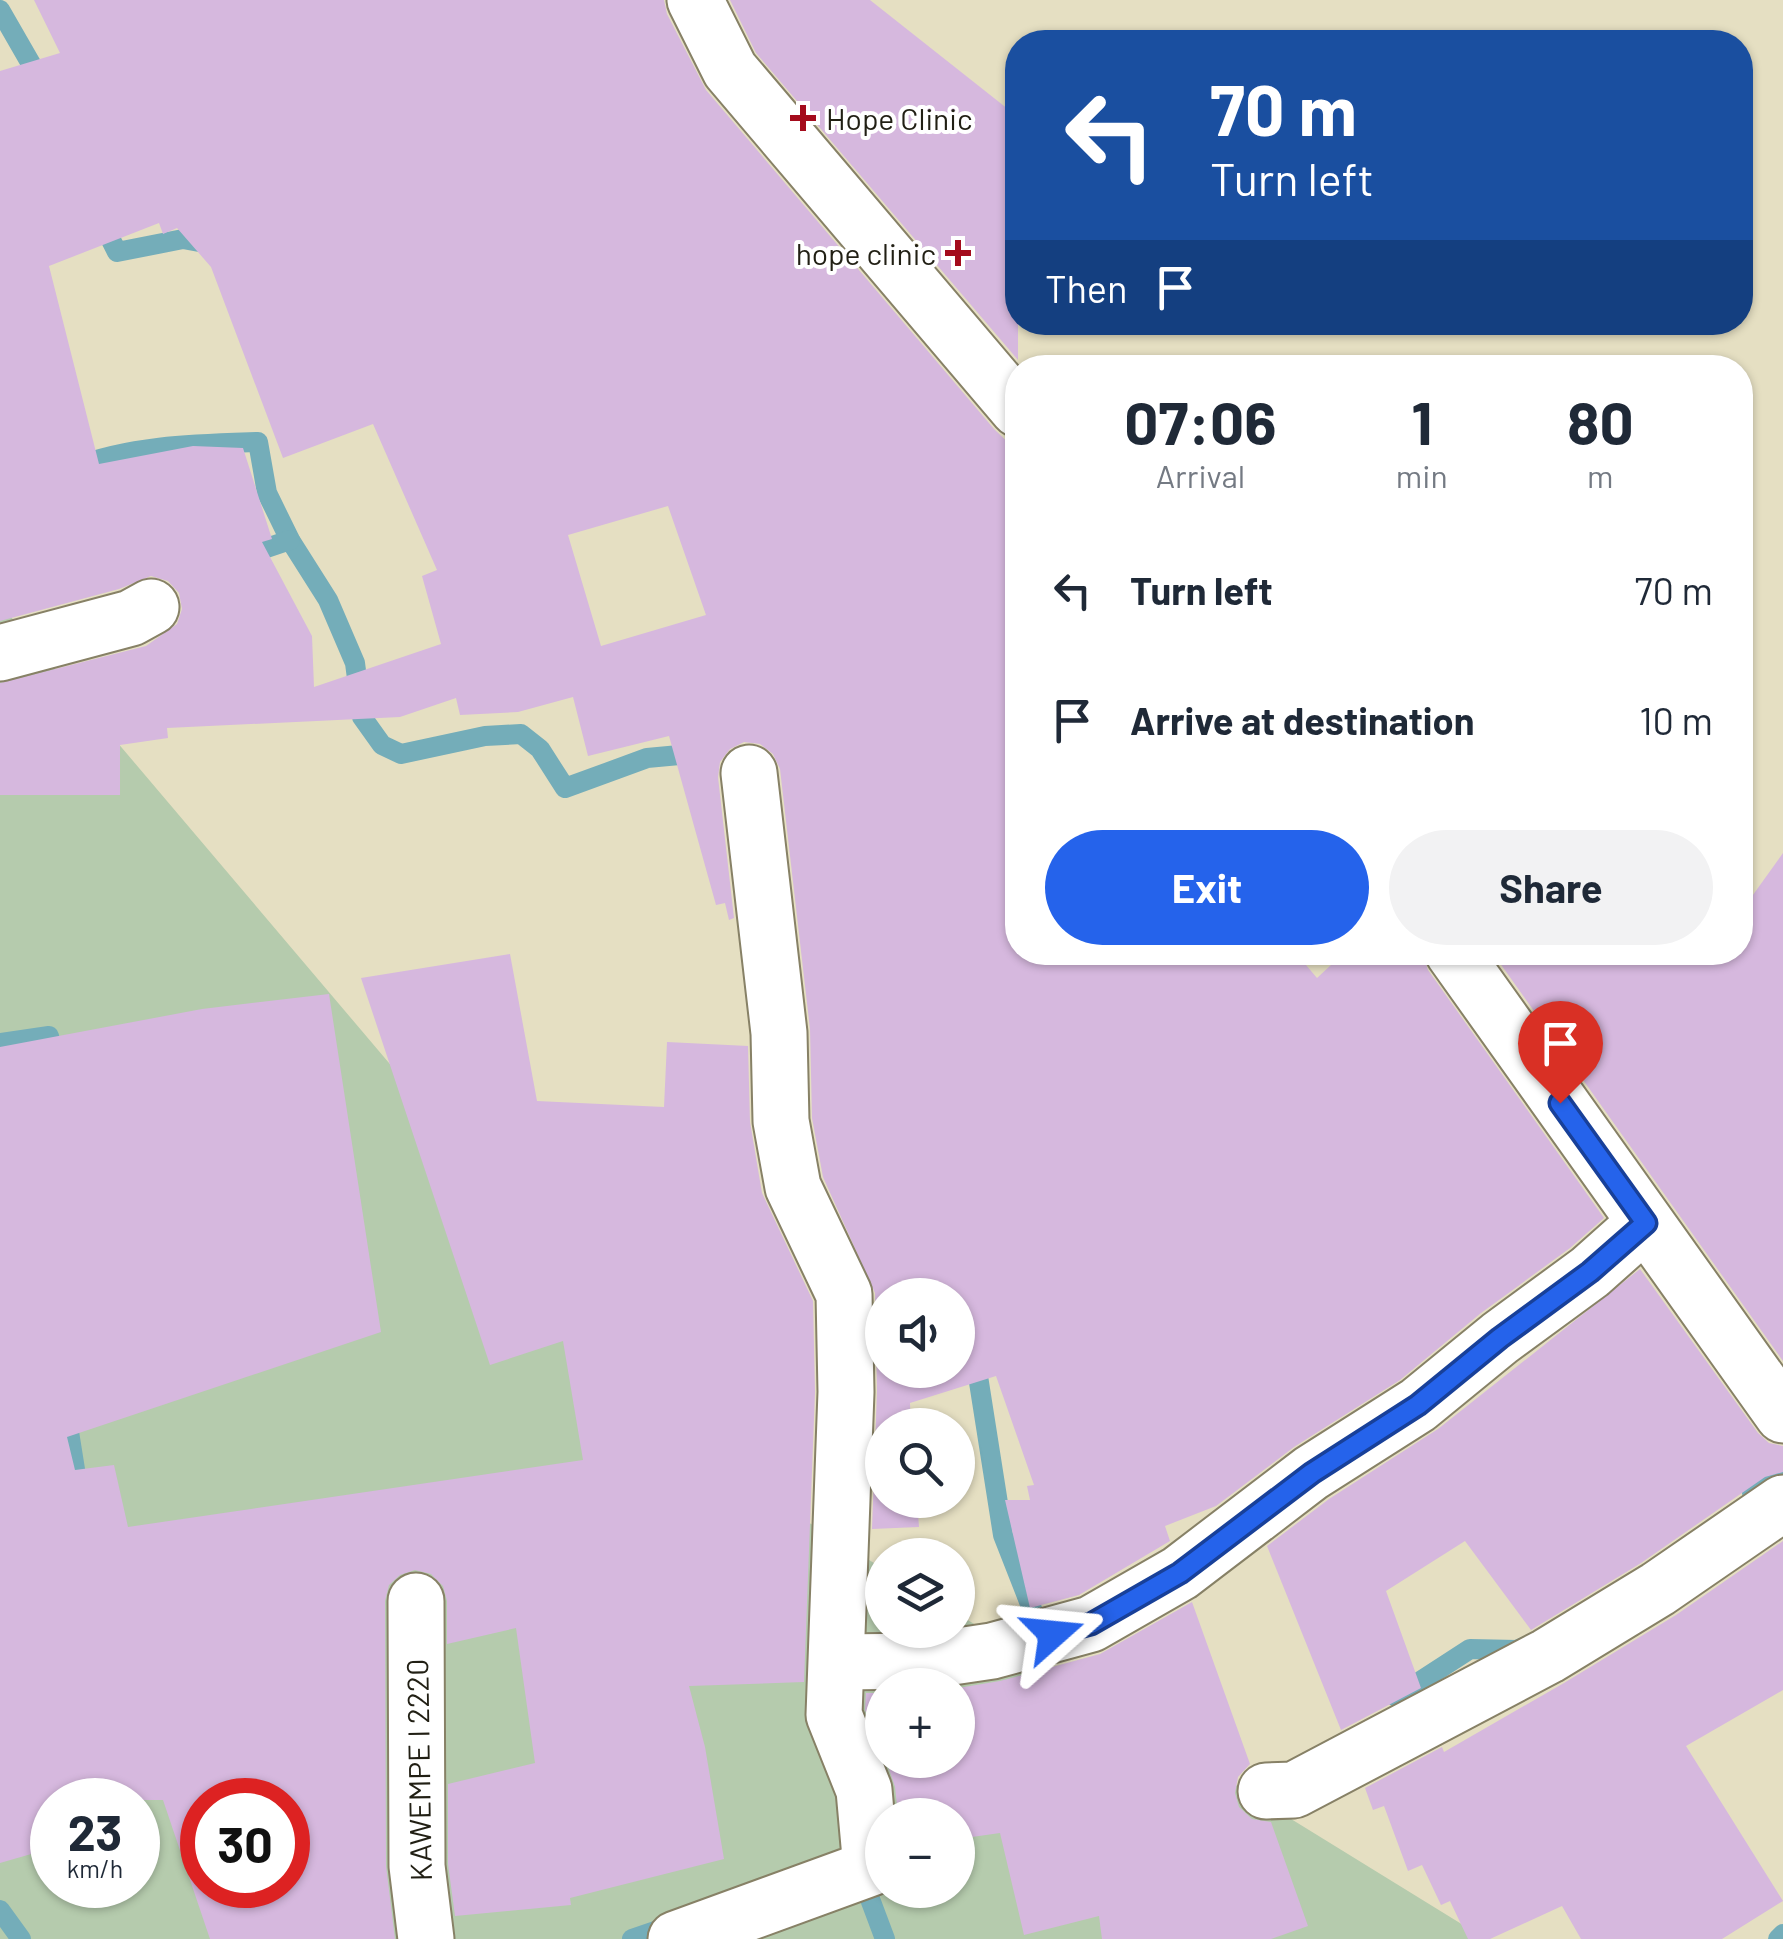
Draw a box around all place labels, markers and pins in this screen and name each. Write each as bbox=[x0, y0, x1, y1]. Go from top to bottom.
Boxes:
place label: Hope Clinic bbox=[826, 100, 973, 136]
marker: Hope Clinic bbox=[790, 105, 816, 131]
place label: hope clinic bbox=[796, 235, 936, 271]
marker: hope clinic bbox=[945, 240, 971, 266]
pin bbox=[1518, 1001, 1603, 1104]

